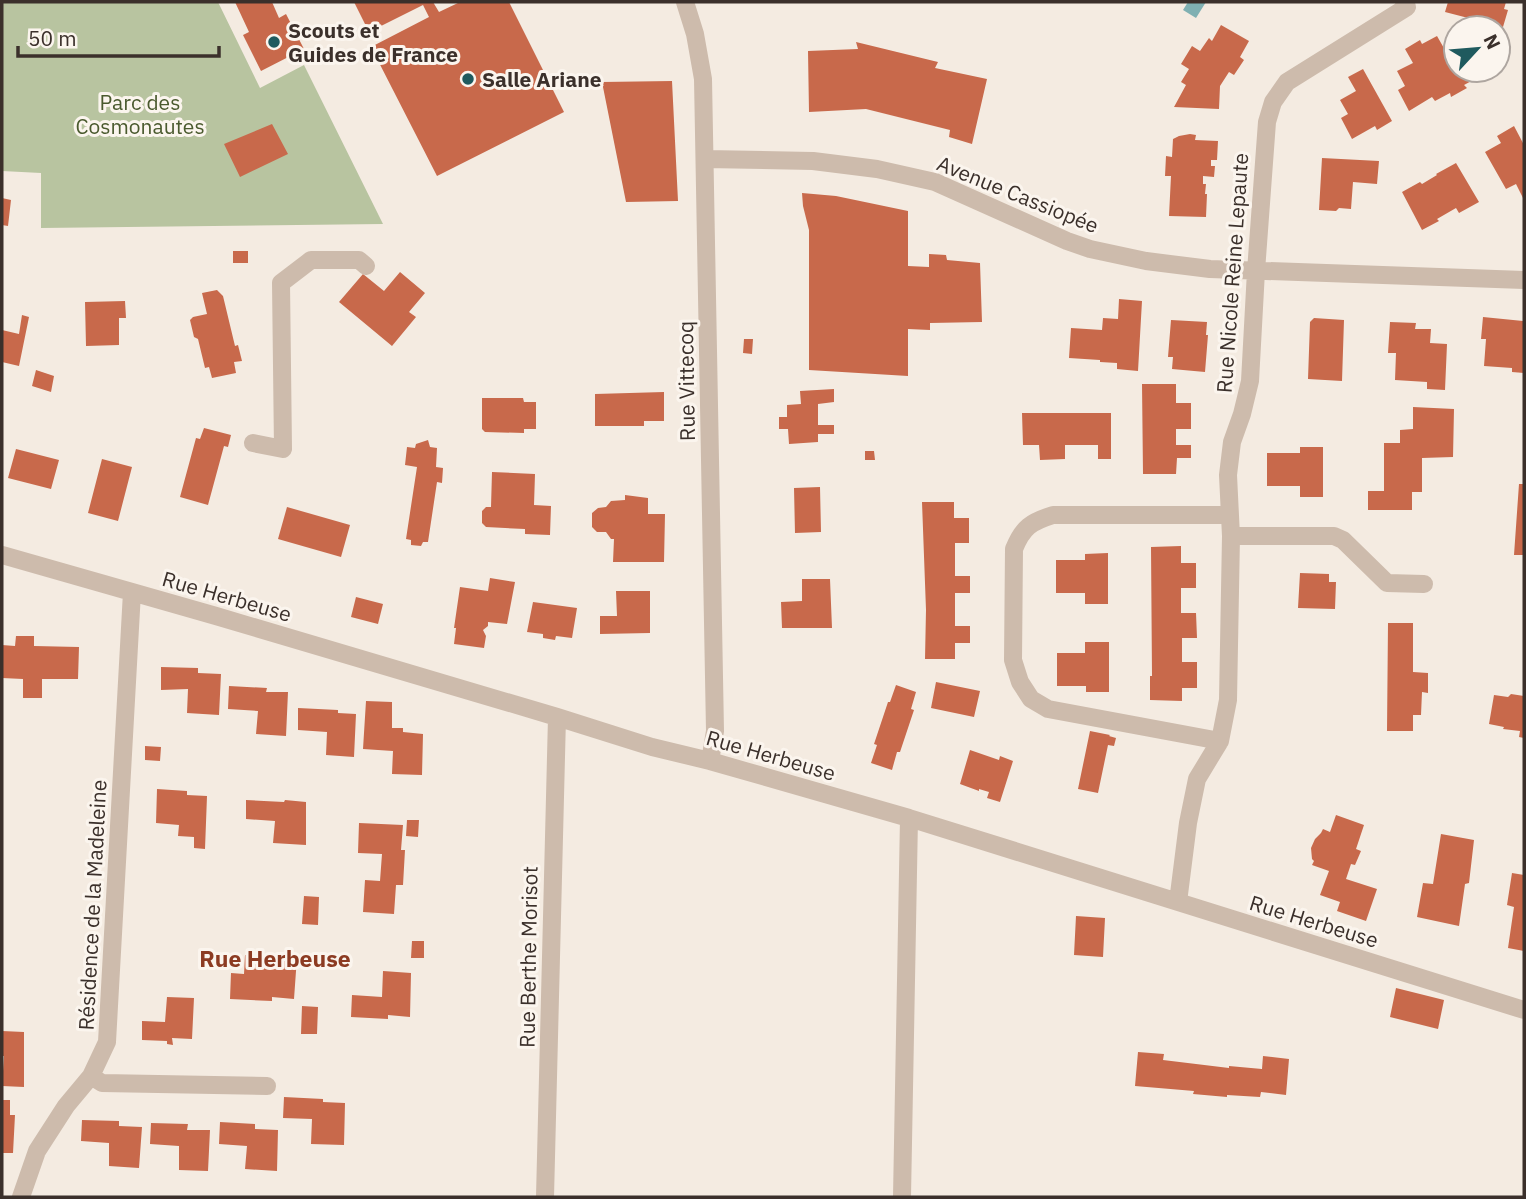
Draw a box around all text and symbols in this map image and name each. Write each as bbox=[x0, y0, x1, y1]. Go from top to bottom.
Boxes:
scale bar bbox=[18, 14, 219, 58]
north arrow bbox=[1442, 14, 1512, 84]
place label: Scouts et Guides de France bbox=[288, 16, 458, 68]
text: 50 m bbox=[28, 24, 77, 52]
text: N bbox=[1478, 30, 1506, 53]
marker: Scouts et Guides de France bbox=[266, 34, 282, 50]
place label: Salle Ariane bbox=[482, 65, 602, 93]
marker: Salle Ariane bbox=[460, 71, 476, 87]
park label: Parc des Cosmonautes bbox=[75, 88, 205, 140]
street label: Avenue Cassiopée bbox=[933, 149, 1103, 239]
street label: Rue Nicole Reine Lepaute bbox=[1210, 152, 1254, 394]
street label: Rue Vittecoq bbox=[671, 321, 701, 441]
street label: Rue Herbeuse bbox=[159, 564, 295, 628]
street label: Rue Herbeuse bbox=[703, 723, 839, 787]
street label: Résidence de la Madeleine bbox=[71, 779, 113, 1031]
street label: Rue Berthe Morisot bbox=[512, 866, 544, 1048]
street label: Rue Herbeuse bbox=[1246, 888, 1382, 954]
district label: Rue Herbeuse bbox=[199, 943, 351, 973]

